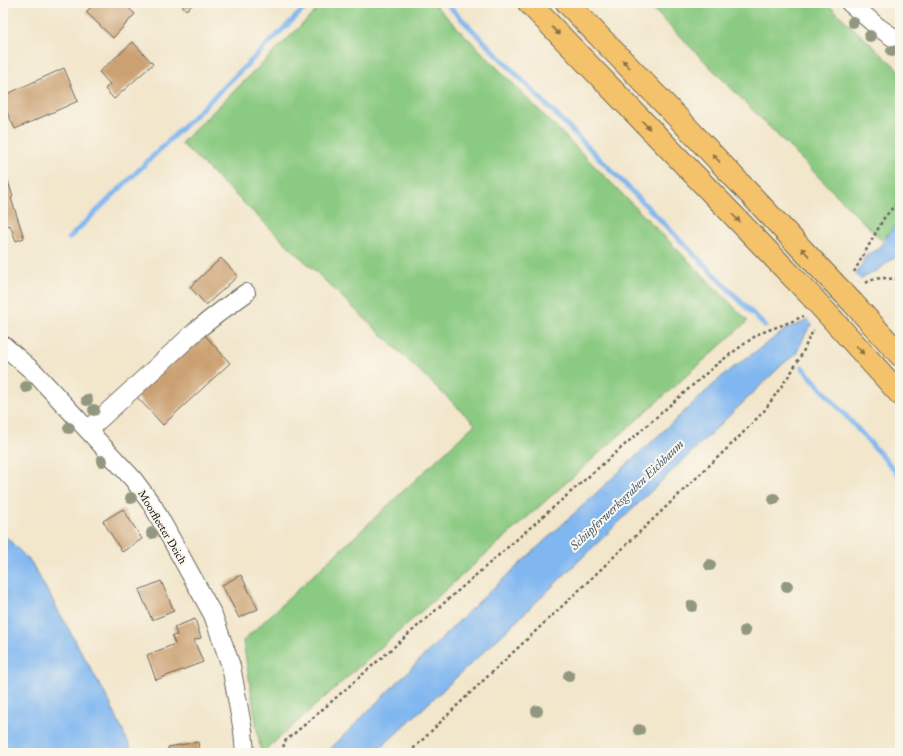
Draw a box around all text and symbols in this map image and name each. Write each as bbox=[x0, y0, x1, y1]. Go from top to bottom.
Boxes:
one-way arrow bbox=[551, 26, 560, 36]
one-way arrow bbox=[621, 59, 631, 69]
one-way arrow bbox=[641, 120, 651, 130]
one-way arrow bbox=[711, 153, 721, 163]
one-way arrow bbox=[731, 213, 741, 223]
one-way arrow bbox=[801, 247, 810, 257]
one-way arrow bbox=[855, 344, 864, 355]
water label: Schüpferwerksgraben Eichbaum bbox=[567, 437, 688, 554]
street label: Moorfleeter Deich bbox=[135, 488, 189, 566]

